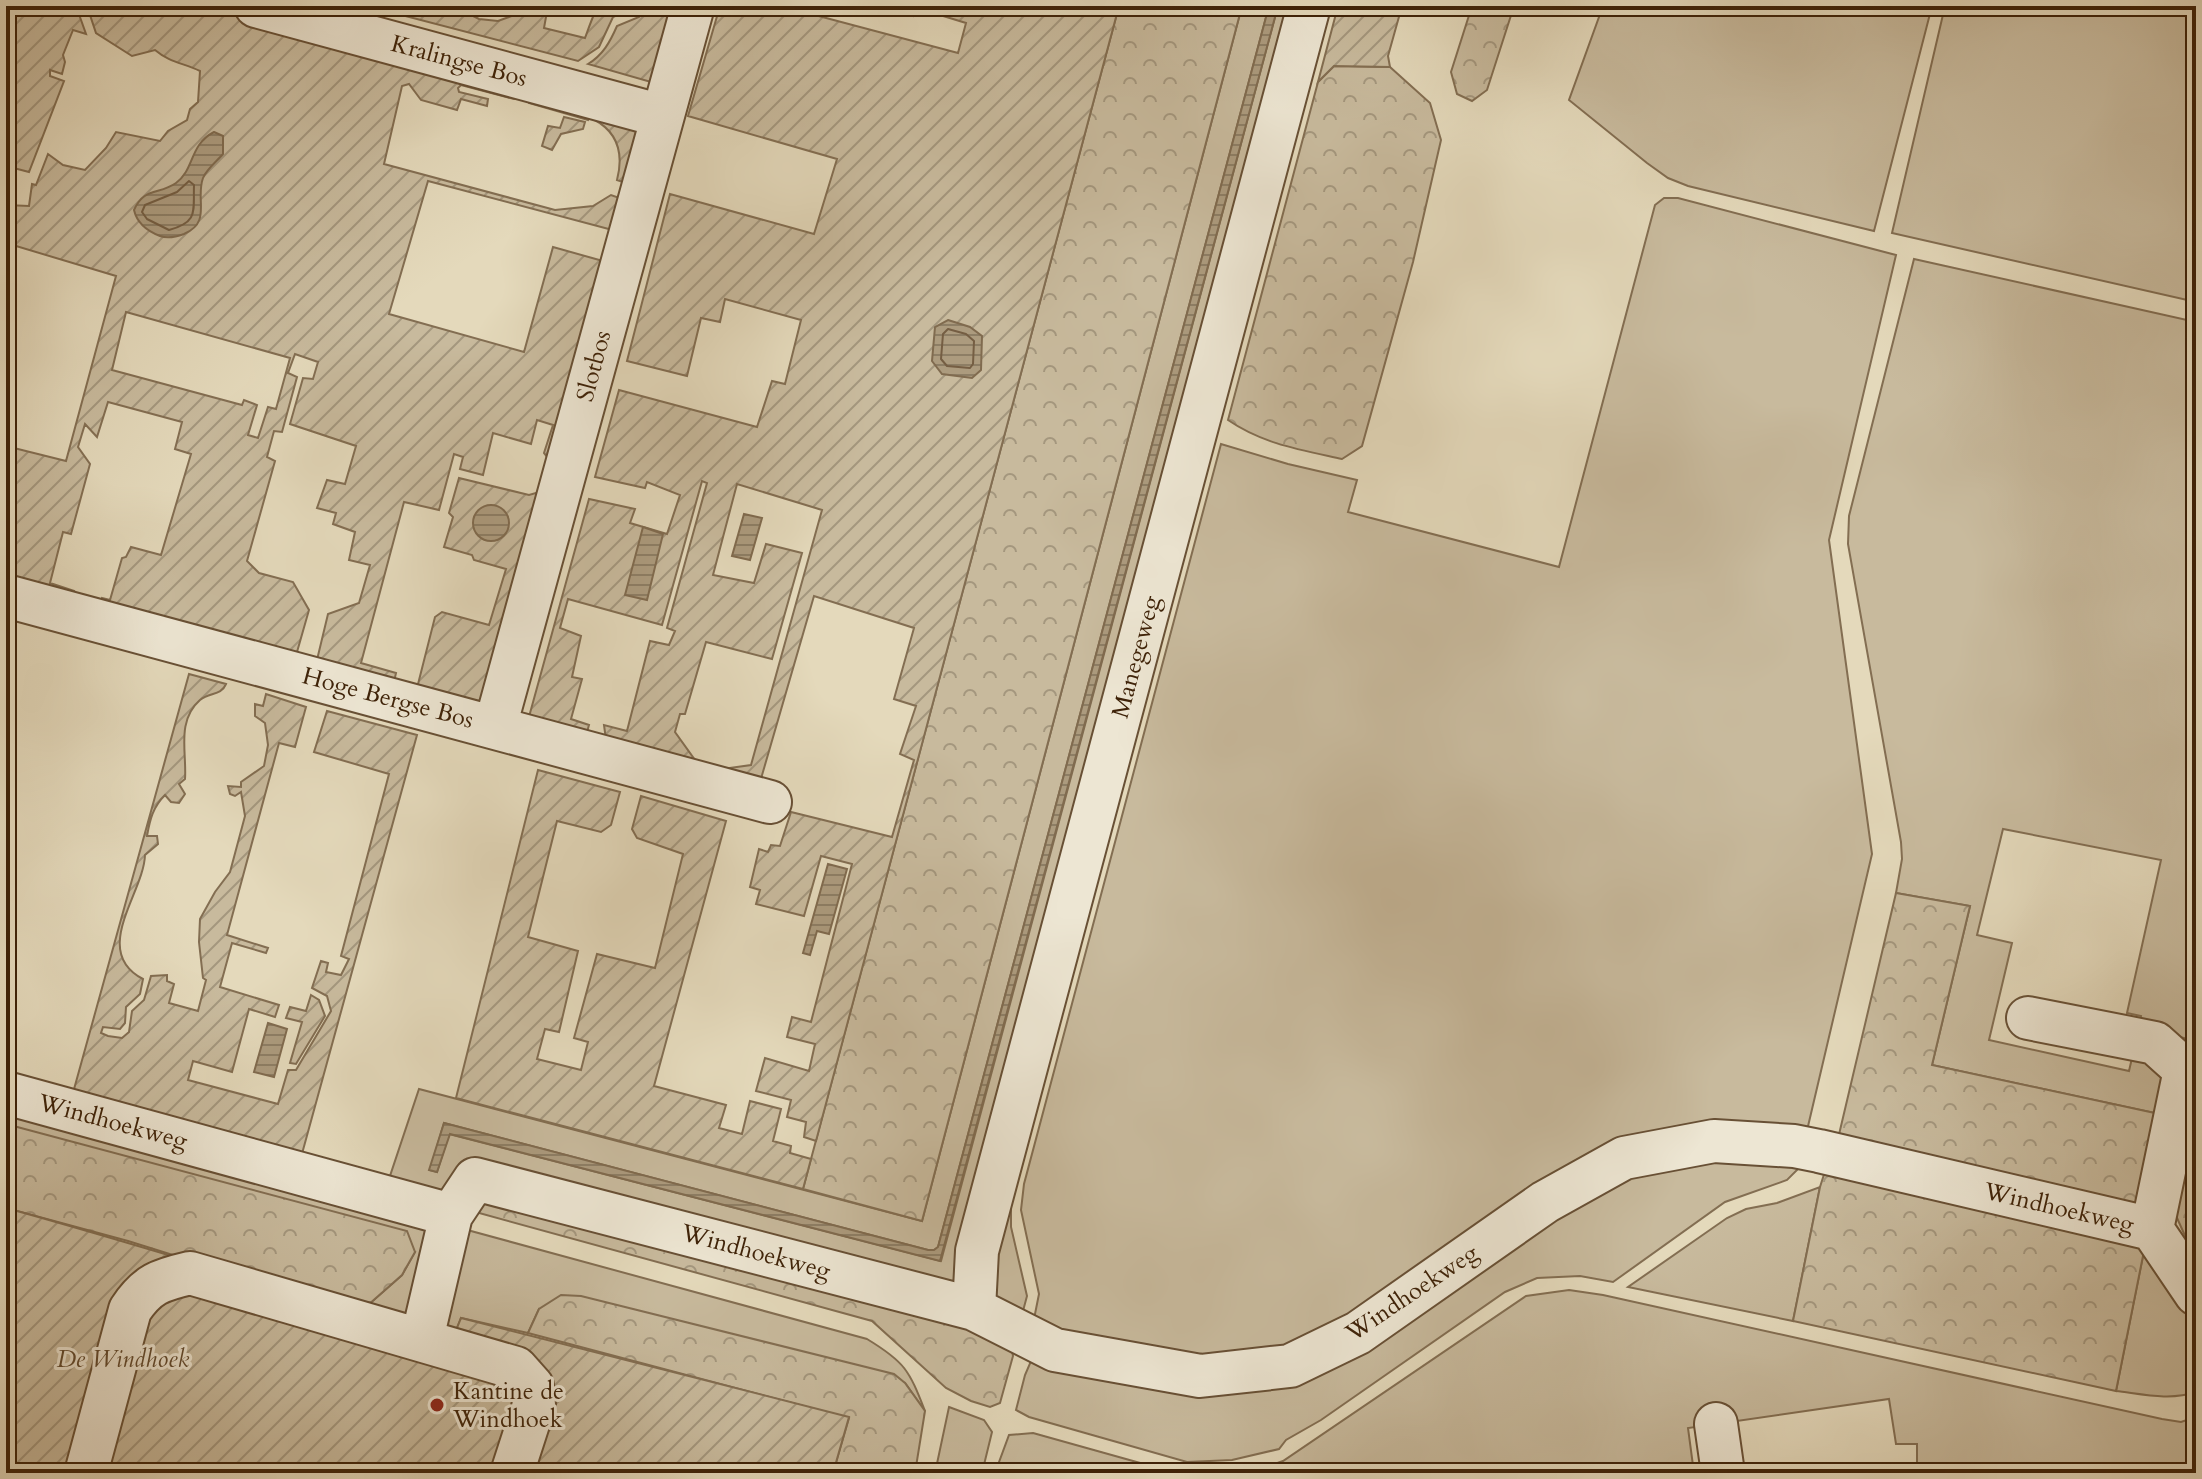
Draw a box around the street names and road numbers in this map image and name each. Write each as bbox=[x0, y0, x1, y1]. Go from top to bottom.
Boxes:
street label: Kralingse Bos bbox=[387, 27, 531, 95]
street label: Slotbos bbox=[569, 327, 619, 405]
street label: Manegeweg bbox=[1104, 592, 1168, 722]
street label: Hoge Bergse Bos bbox=[299, 659, 477, 737]
street label: Windhoekweg bbox=[34, 1086, 192, 1158]
street label: Windhoekweg bbox=[1980, 1174, 2138, 1241]
street label: Windhoekweg bbox=[677, 1216, 835, 1288]
street label: Windhoekweg bbox=[1338, 1236, 1485, 1350]

